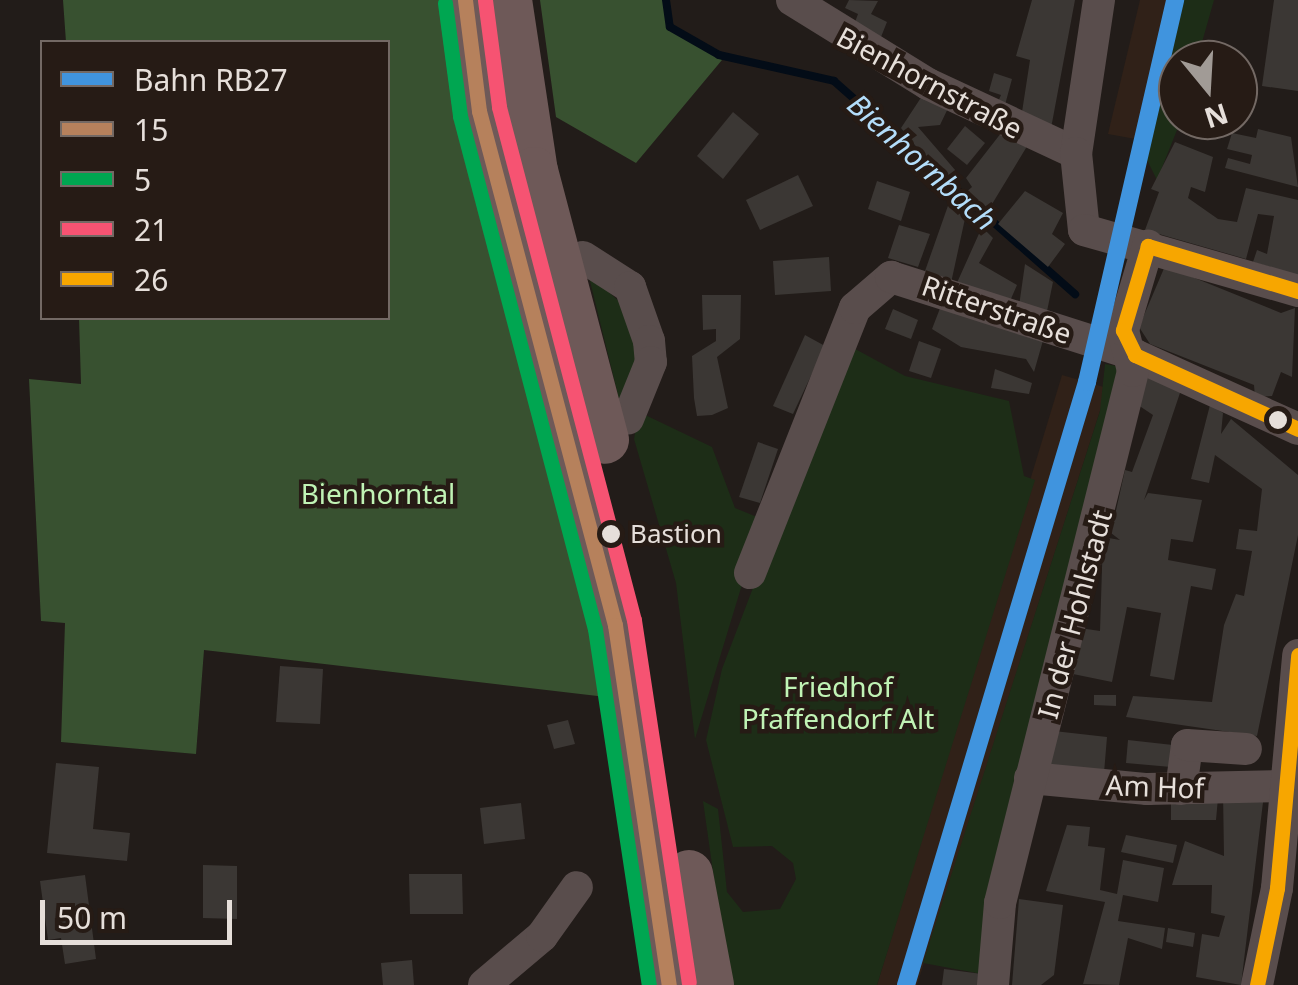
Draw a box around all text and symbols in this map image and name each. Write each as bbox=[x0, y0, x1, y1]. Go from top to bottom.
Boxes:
street label: Bienhornstraße bbox=[831, 19, 1029, 145]
legend bbox=[40, 40, 390, 320]
north arrow bbox=[1158, 40, 1258, 140]
text: Bahn RB27 bbox=[134, 59, 288, 100]
water label: Bienhornbach bbox=[840, 86, 1004, 238]
text: N bbox=[1200, 95, 1233, 138]
text: 15 bbox=[134, 109, 168, 150]
text: 5 bbox=[134, 159, 151, 200]
text: 21 bbox=[134, 209, 168, 250]
text: 26 bbox=[134, 259, 168, 300]
street label: Ritterstraße bbox=[918, 268, 1076, 350]
unlabelled marker bbox=[1268, 410, 1288, 430]
park label: Bienhorntal bbox=[301, 476, 455, 510]
street label: In der Hohlstadt bbox=[1030, 506, 1118, 722]
place label: Bastion bbox=[630, 518, 722, 550]
marker: Bastion bbox=[601, 524, 621, 544]
park label: Friedhof Pfaffendorf Alt bbox=[742, 669, 934, 735]
street label: Am Hof bbox=[1105, 767, 1205, 805]
scale bar bbox=[45, 880, 238, 942]
text: 50 m bbox=[57, 897, 127, 938]

